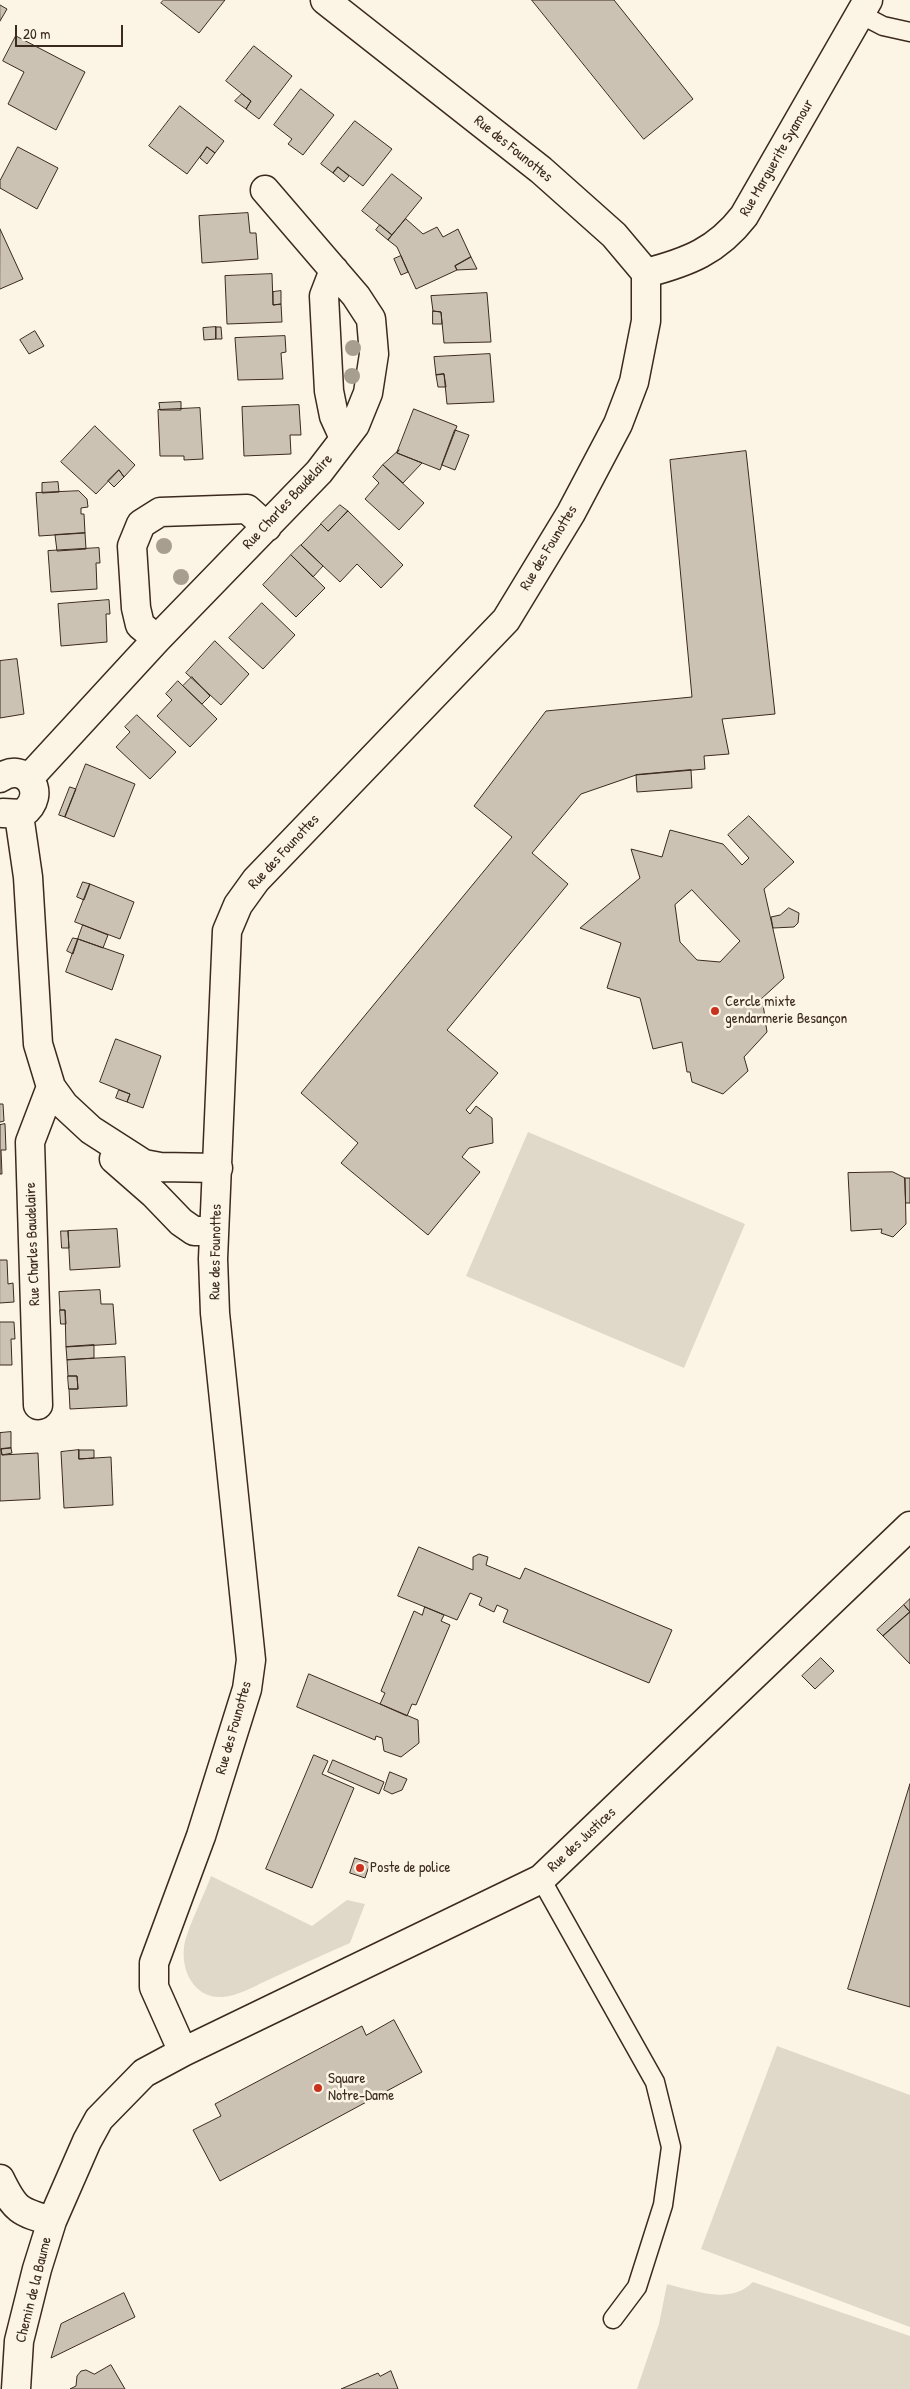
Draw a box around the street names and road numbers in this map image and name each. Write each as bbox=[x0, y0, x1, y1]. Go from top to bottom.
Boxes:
street label: Rue Marguerite Syamour bbox=[736, 96, 818, 220]
street label: Rue des Founottes bbox=[470, 112, 556, 186]
street label: Rue Charles Baudelaire bbox=[239, 451, 337, 553]
street label: Rue des Founottes bbox=[517, 502, 581, 594]
street label: Rue des Founottes bbox=[245, 811, 323, 893]
street label: Rue Charles Baudelaire bbox=[22, 1182, 44, 1306]
street label: Rue des Founottes bbox=[206, 1204, 226, 1300]
street label: Rue des Founottes bbox=[212, 1679, 256, 1777]
street label: Rue des Justices bbox=[544, 1804, 620, 1876]
street label: Chemin de la Baume bbox=[12, 2235, 56, 2345]

